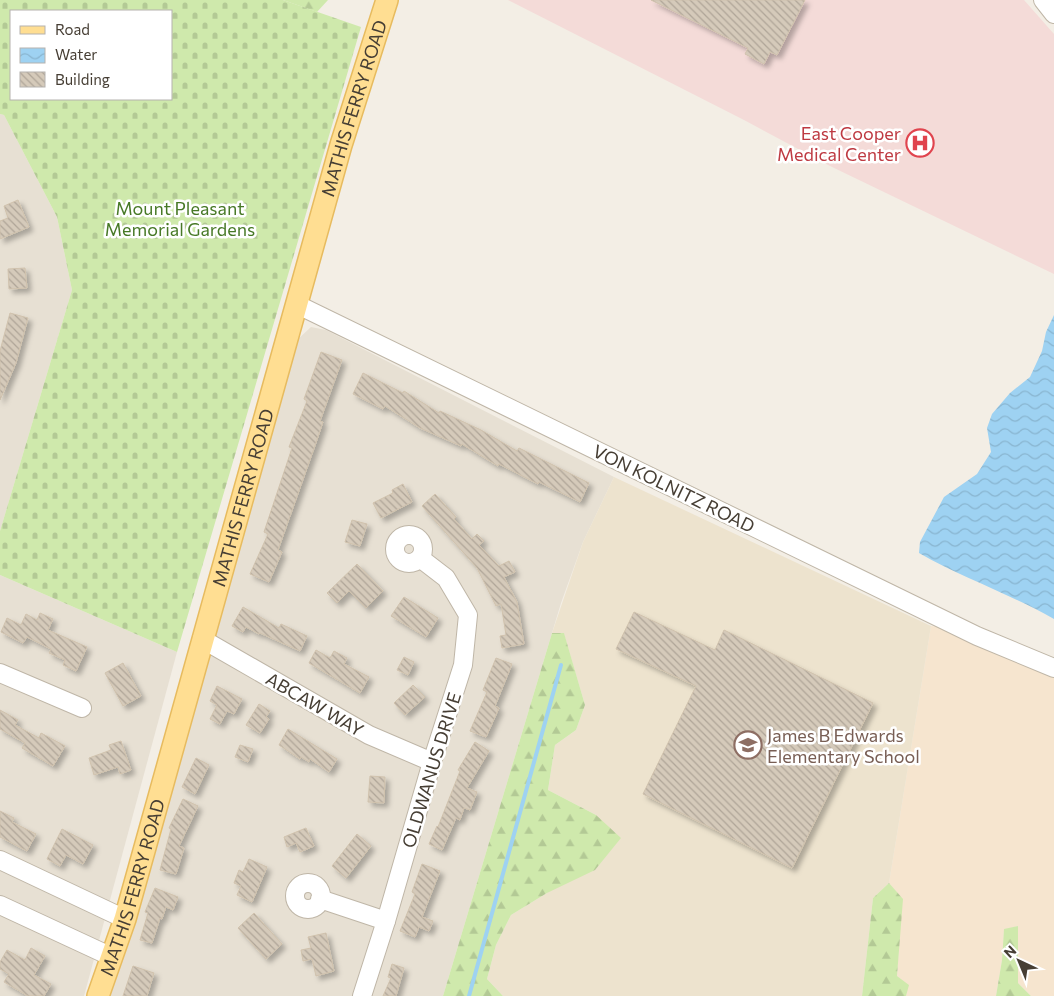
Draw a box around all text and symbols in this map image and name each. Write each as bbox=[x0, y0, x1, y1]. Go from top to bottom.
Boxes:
legend bbox=[10, 10, 172, 100]
street label: MATHIS FERRY ROAD bbox=[316, 17, 391, 199]
text: Road bbox=[55, 20, 90, 38]
text: Water bbox=[55, 45, 97, 63]
text: Building bbox=[55, 70, 110, 88]
place label: East Cooper Medical Center bbox=[777, 122, 901, 165]
hospital icon: East Cooper Medical Center bbox=[905, 128, 935, 158]
park label: Mount Pleasant Memorial Gardens bbox=[105, 197, 255, 240]
street label: MATHIS FERRY ROAD bbox=[207, 406, 278, 589]
street label: VON KOLNITZ ROAD bbox=[589, 439, 759, 537]
street label: ABCAW WAY bbox=[262, 667, 368, 741]
street label: OLDWANUS DRIVE bbox=[397, 690, 465, 850]
place label: James B Edwards Elementary School bbox=[767, 724, 920, 767]
school or university icon: James B Edwards Elementary School bbox=[733, 730, 763, 760]
street label: MATHIS FERRY ROAD bbox=[95, 796, 169, 979]
north arrow bbox=[994, 936, 1044, 986]
text: N bbox=[1000, 942, 1019, 961]

